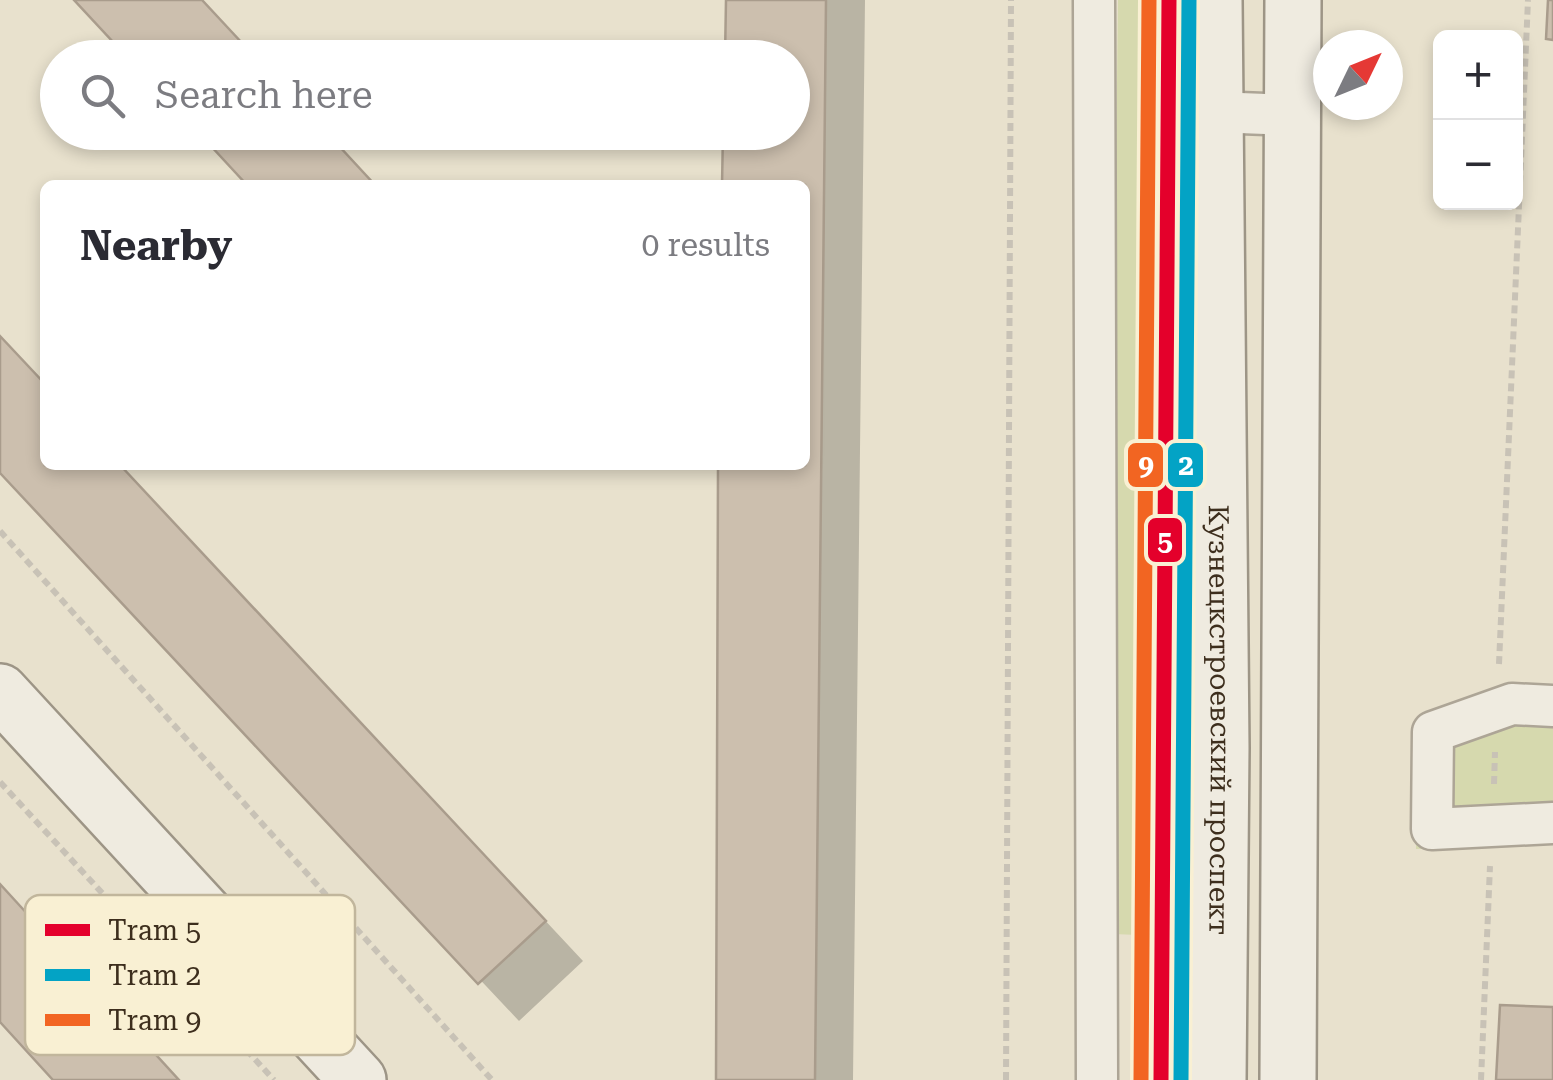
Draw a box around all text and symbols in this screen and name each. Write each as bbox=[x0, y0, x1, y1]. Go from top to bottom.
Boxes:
north arrow bbox=[1313, 30, 1403, 120]
map controls bbox=[1433, 30, 1523, 210]
button: + bbox=[1433, 30, 1523, 120]
search box bbox=[40, 40, 810, 150]
icon: search bbox=[75, 68, 130, 123]
text: Search here bbox=[155, 73, 373, 117]
button: − bbox=[1433, 120, 1523, 210]
text: Nearby bbox=[80, 221, 232, 270]
text: 0 results bbox=[642, 226, 770, 264]
line badge: 9 bbox=[1126, 441, 1165, 489]
line badge: 2 bbox=[1166, 441, 1205, 489]
text: 9 bbox=[1138, 449, 1154, 482]
text: 2 bbox=[1178, 449, 1194, 482]
street label: Кузнецкстроевский проспект bbox=[1202, 505, 1237, 935]
line badge: 5 bbox=[1146, 516, 1184, 564]
text: 5 bbox=[1157, 524, 1173, 557]
legend bbox=[25, 895, 355, 1055]
text: Tram 5 bbox=[108, 914, 201, 947]
text: Tram 2 bbox=[108, 959, 201, 992]
text: Tram 9 bbox=[108, 1004, 201, 1037]

